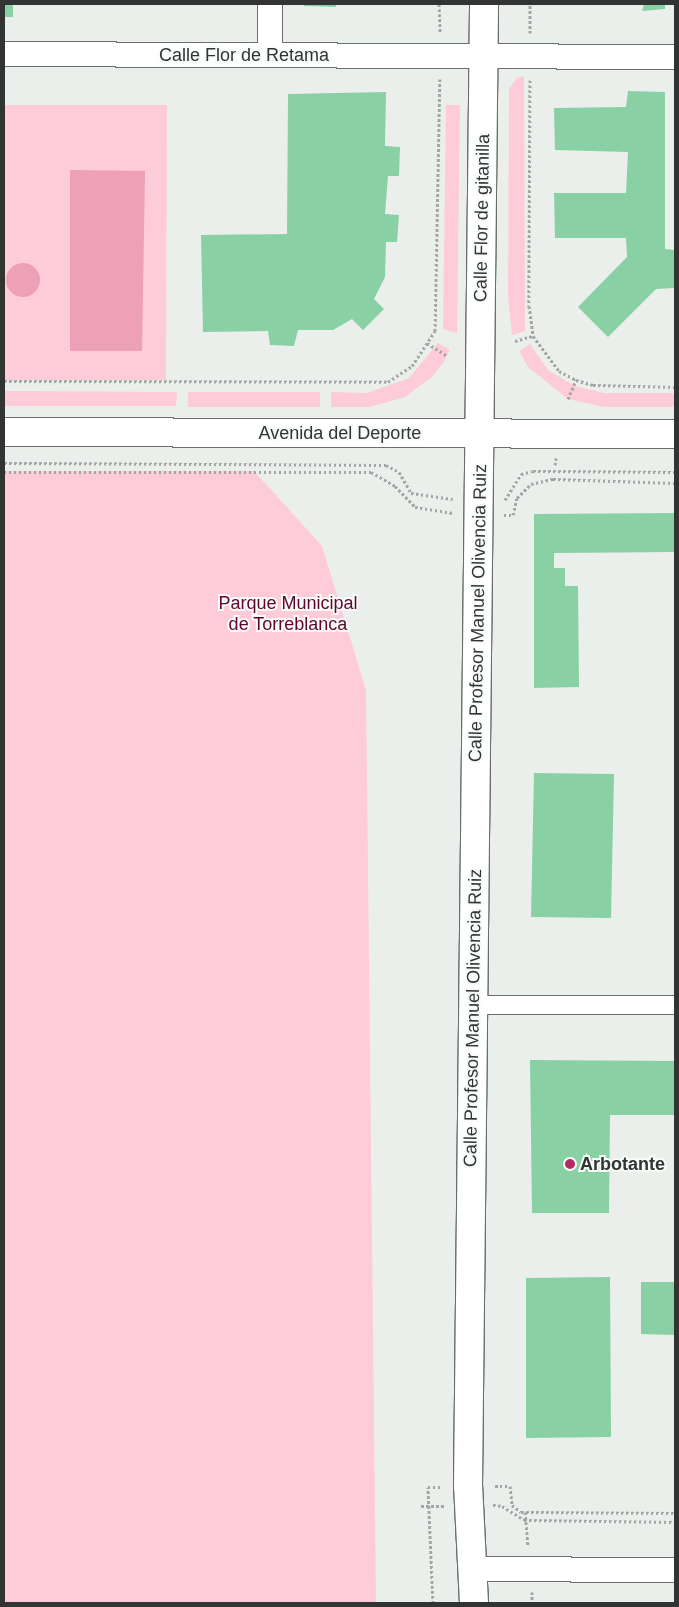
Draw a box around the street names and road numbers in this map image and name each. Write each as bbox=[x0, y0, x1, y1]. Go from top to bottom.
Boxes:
street label: Calle Flor de Retama bbox=[159, 44, 329, 66]
street label: Calle Flor de gitanilla bbox=[470, 134, 494, 302]
street label: Avenida del Deporte bbox=[259, 422, 421, 444]
street label: Calle Profesor Manuel Olivencia Ruiz bbox=[465, 464, 491, 762]
street label: Calle Profesor Manuel Olivencia Ruiz bbox=[460, 869, 486, 1167]

